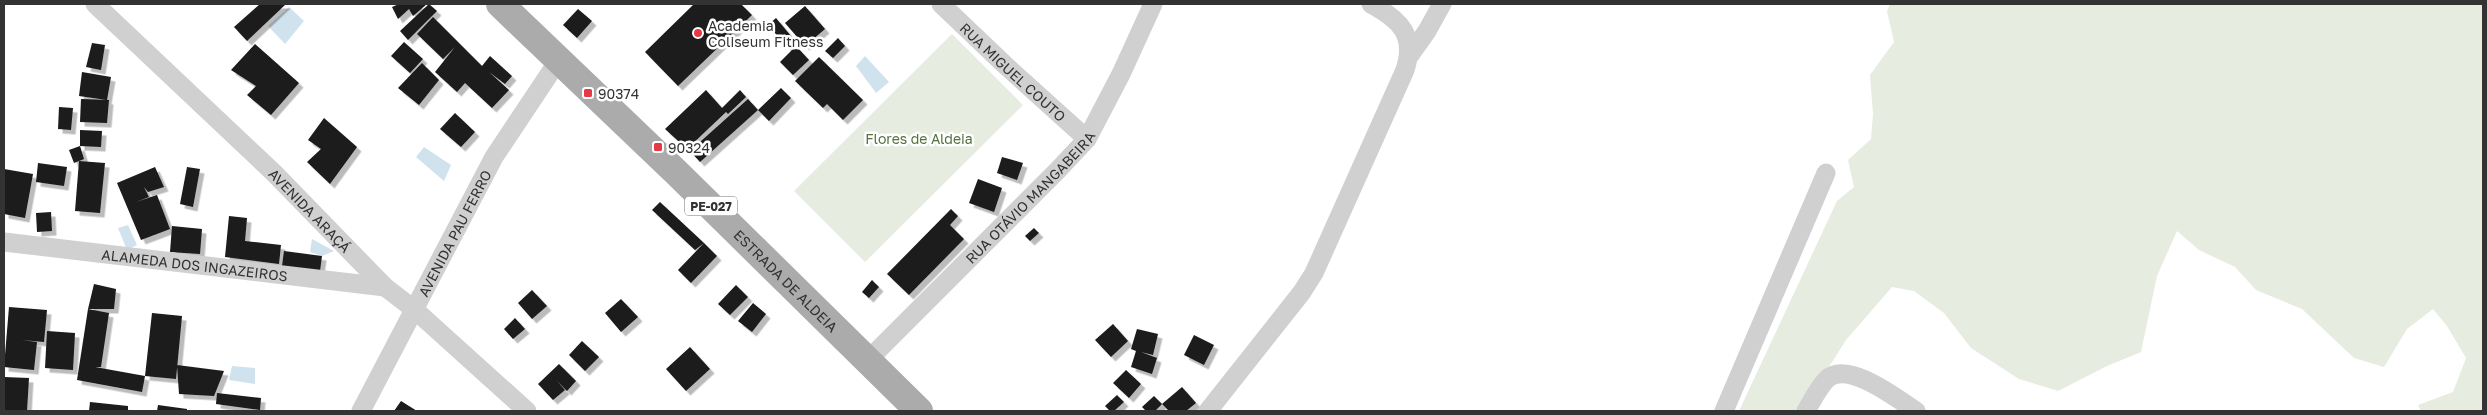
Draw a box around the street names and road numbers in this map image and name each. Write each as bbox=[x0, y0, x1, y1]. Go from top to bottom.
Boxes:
street label: RUA MIGUEL COUTO bbox=[957, 19, 1070, 124]
street label: RUA OTÁVIO MANGABEIRA bbox=[961, 128, 1098, 267]
street label: AVENIDA ARAÇÁ bbox=[266, 165, 355, 256]
street label: AVENIDA PAU FERRO bbox=[414, 167, 494, 299]
road number: PE-027 bbox=[685, 197, 737, 216]
street label: ESTRADA DE ALDEIA bbox=[731, 226, 842, 336]
street label: ALAMEDA DOS INGAZEIROS bbox=[101, 245, 289, 284]

